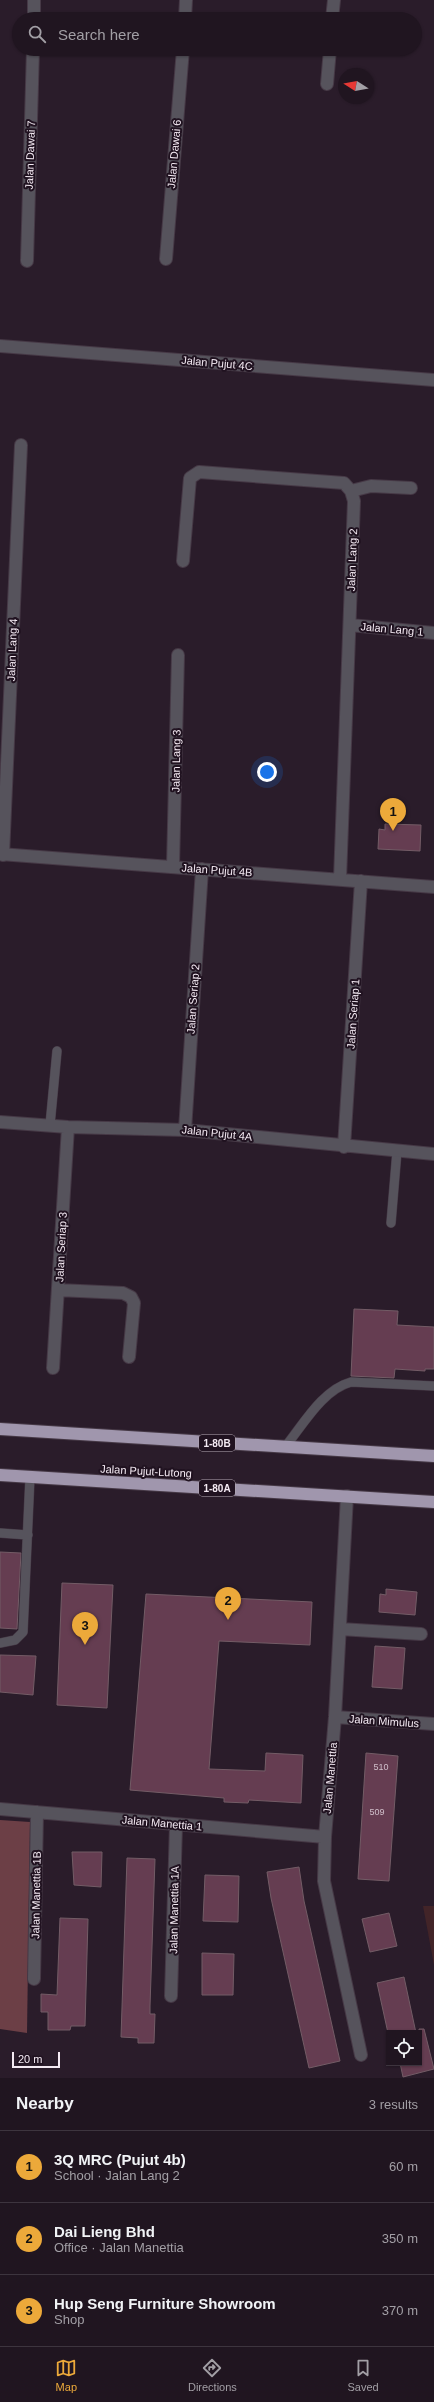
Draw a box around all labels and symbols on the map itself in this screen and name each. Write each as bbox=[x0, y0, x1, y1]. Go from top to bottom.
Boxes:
north arrow bbox=[338, 68, 374, 104]
street label: Jalan Dawai 6 bbox=[165, 119, 183, 189]
street label: Jalan Dawai 7 bbox=[23, 120, 37, 190]
street label: Jalan Pujut 4C bbox=[181, 354, 253, 372]
street label: Jalan Lang 2 bbox=[345, 528, 359, 592]
street label: Jalan Lang 4 bbox=[5, 618, 19, 682]
street label: Jalan Lang 1 bbox=[360, 620, 424, 638]
street label: Jalan Lang 3 bbox=[169, 729, 183, 793]
your location bbox=[257, 762, 277, 782]
pin: 1 bbox=[380, 798, 406, 831]
street label: Jalan Pujut 4B bbox=[181, 862, 253, 878]
street label: Jalan Seriap 2 bbox=[185, 964, 201, 1034]
street label: Jalan Seriap 1 bbox=[345, 979, 361, 1049]
street label: Jalan Pujut 4A bbox=[181, 1123, 254, 1143]
street label: Jalan Seriap 3 bbox=[53, 1212, 69, 1282]
road number: 1-80B bbox=[199, 1435, 235, 1451]
street label: Jalan Pujut-Lutong bbox=[100, 1463, 192, 1479]
road number: 1-80A bbox=[199, 1480, 235, 1496]
pin: 2 bbox=[215, 1587, 241, 1620]
pin: 3 bbox=[72, 1612, 98, 1645]
street label: Jalan Mimulus bbox=[349, 1713, 420, 1729]
street label: Jalan Manettia bbox=[321, 1741, 339, 1814]
house number: 510 bbox=[373, 1762, 389, 1772]
house number: 509 bbox=[369, 1807, 385, 1817]
street label: Jalan Manettia 1 bbox=[121, 1814, 203, 1832]
street label: Jalan Manettia 1B bbox=[29, 1851, 43, 1939]
street label: Jalan Manettia 1A bbox=[167, 1865, 181, 1954]
scale bar bbox=[12, 2050, 60, 2069]

